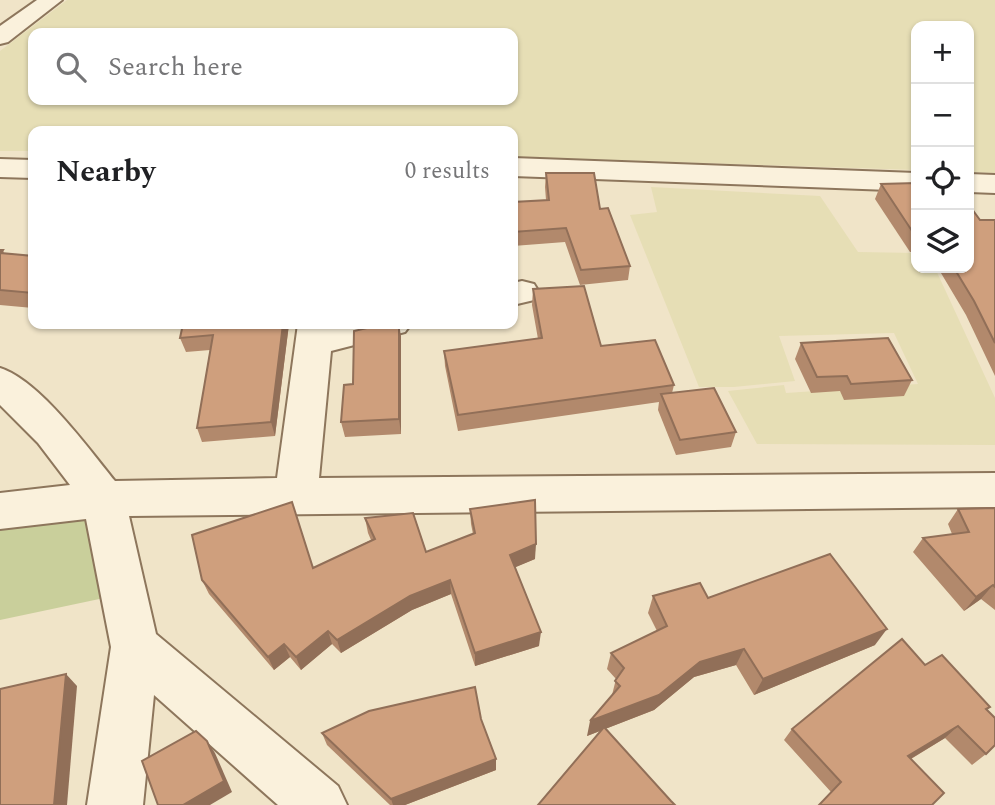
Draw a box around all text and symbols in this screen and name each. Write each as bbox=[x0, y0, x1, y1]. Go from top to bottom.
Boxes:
map controls bbox=[911, 21, 974, 273]
button: + bbox=[911, 21, 974, 84]
search box bbox=[28, 28, 518, 105]
text: Search here bbox=[108, 47, 243, 87]
icon: search bbox=[52, 48, 90, 86]
button: − bbox=[911, 84, 974, 147]
button: locate bbox=[911, 147, 974, 210]
text: Nearby bbox=[56, 149, 155, 195]
text: 0 results bbox=[405, 154, 490, 189]
button: layers bbox=[911, 210, 974, 273]

